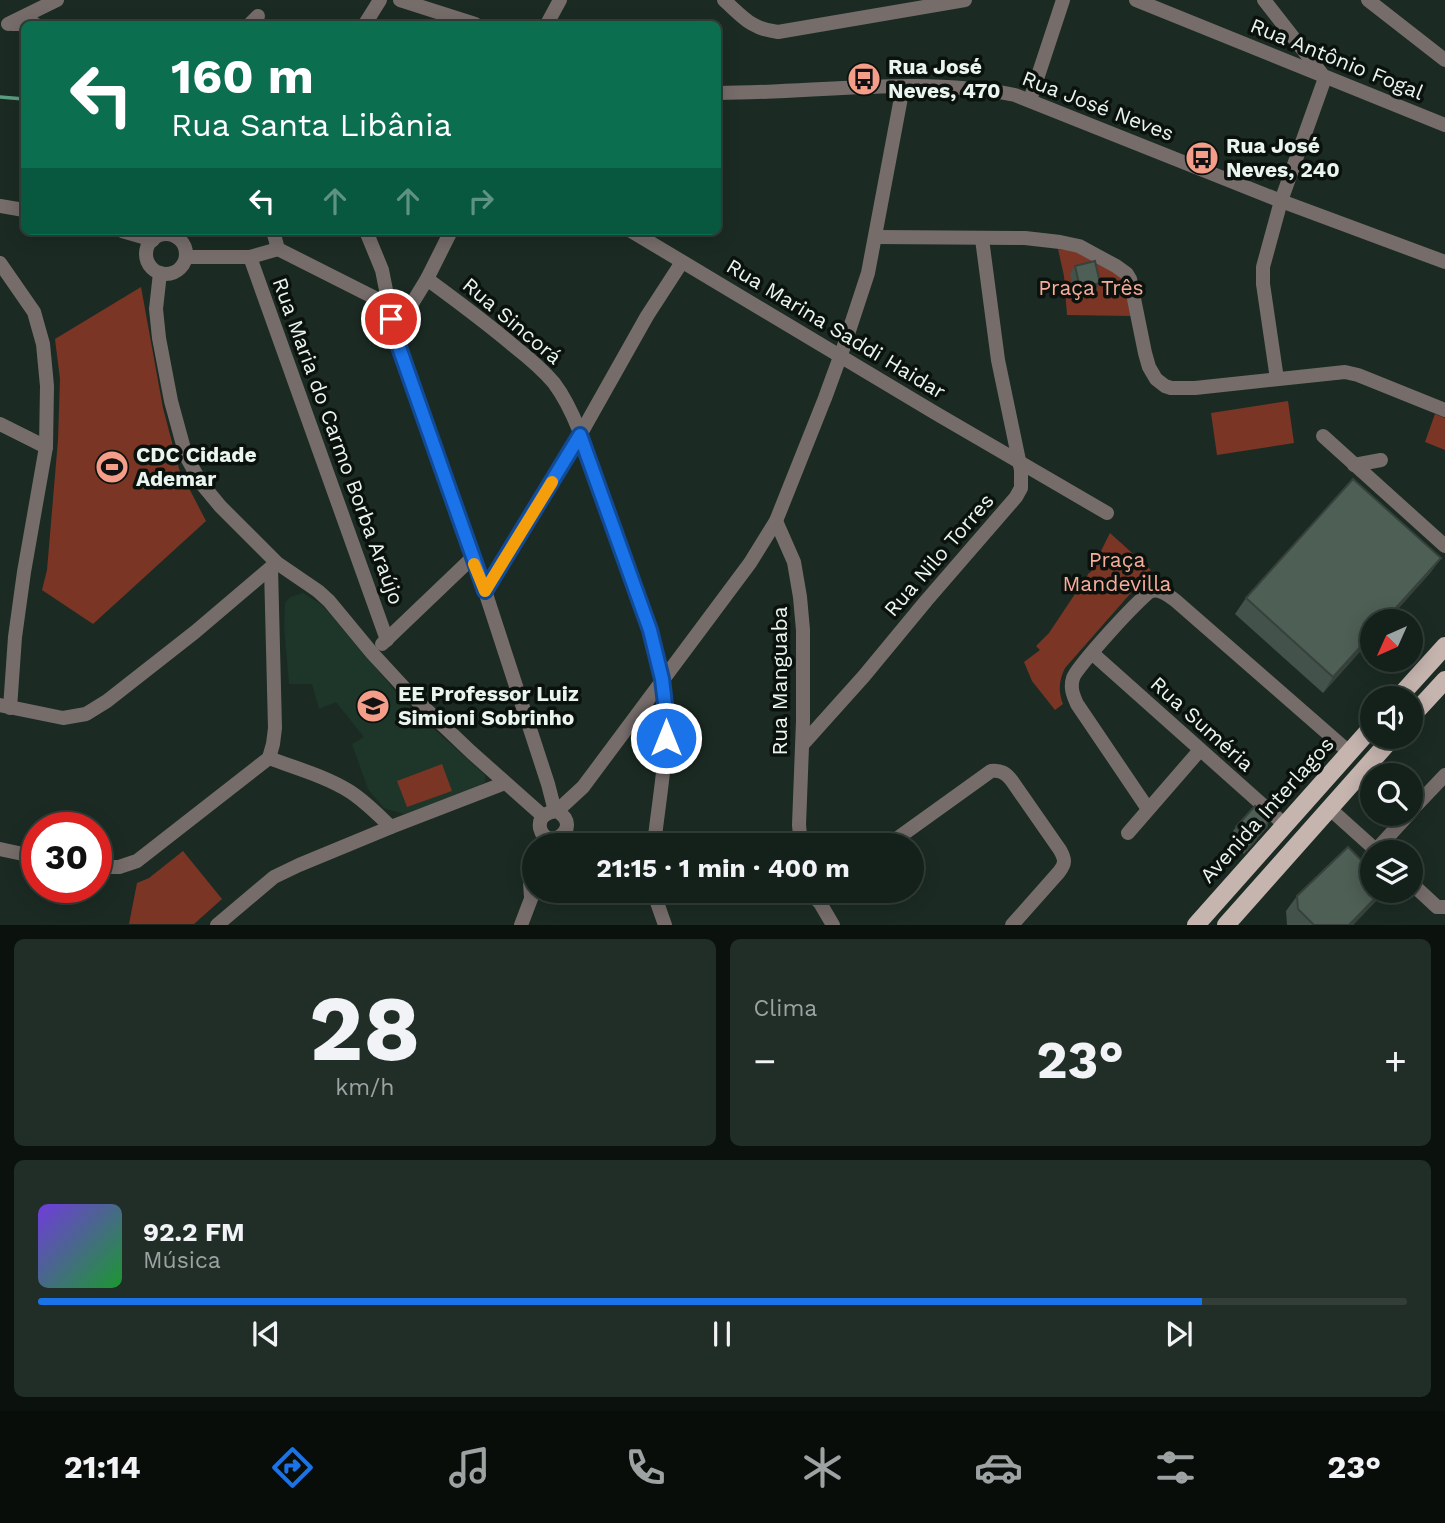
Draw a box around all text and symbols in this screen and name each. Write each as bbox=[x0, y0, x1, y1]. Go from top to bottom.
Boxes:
street label: Rua Antônio Fogal bbox=[1247, 12, 1428, 105]
text: 160 m bbox=[171, 47, 314, 105]
icon: left bbox=[56, 49, 147, 140]
place label: Rua José Neves, 470 bbox=[888, 54, 1001, 103]
bus stop icon: Rua José Neves, 470 bbox=[845, 60, 883, 98]
street label: Rua José Neves bbox=[1019, 65, 1178, 146]
text: Rua Santa Libânia bbox=[171, 106, 452, 144]
place label: Rua José Neves, 240 bbox=[1226, 133, 1340, 182]
bus stop icon: Rua José Neves, 240 bbox=[1183, 139, 1221, 177]
icon: left bbox=[243, 182, 281, 220]
icon: ahead bbox=[316, 182, 354, 220]
icon: ahead bbox=[389, 182, 427, 220]
icon: right bbox=[462, 182, 500, 220]
street label: Rua Marina Saddi Haidar bbox=[722, 253, 951, 404]
street label: Rua Sincorá bbox=[458, 272, 567, 369]
street label: Rua Maria do Carmo Borba Araújo bbox=[268, 274, 409, 608]
park label: Praça Três bbox=[1038, 275, 1144, 300]
pin bbox=[361, 289, 421, 349]
icon: arrive bbox=[372, 300, 410, 338]
place label: CDC Cidade Ademar bbox=[136, 442, 257, 491]
sports icon: CDC Cidade Ademar bbox=[93, 448, 131, 486]
street label: Rua Nilo Torres bbox=[878, 488, 999, 621]
park label: Praça Mandevilla bbox=[1063, 547, 1172, 596]
street label: Rua Manguaba bbox=[767, 606, 792, 756]
north arrow bbox=[1360, 609, 1423, 672]
map controls bbox=[1360, 609, 1423, 903]
street label: Rua Suméria bbox=[1146, 671, 1259, 776]
place label: EE Professor Luiz Simioni Sobrinho bbox=[398, 681, 579, 730]
button: sound bbox=[1360, 686, 1423, 749]
school or university icon: EE Professor Luiz Simioni Sobrinho bbox=[354, 687, 392, 725]
position arrow bbox=[629, 701, 703, 775]
street label: Avenida Interlagos bbox=[1194, 731, 1339, 888]
button: search bbox=[1360, 763, 1423, 826]
speed limit sign: 30 bbox=[21, 812, 112, 903]
button: layers bbox=[1360, 840, 1423, 903]
text: 21:15 · 1 min · 400 m bbox=[596, 853, 850, 883]
text: 28 bbox=[309, 975, 420, 1082]
text: Clima bbox=[754, 995, 817, 1022]
text: 23° bbox=[1036, 1030, 1124, 1091]
text: − bbox=[754, 1039, 776, 1083]
text: + bbox=[1384, 1039, 1407, 1083]
text: km/h bbox=[335, 1074, 394, 1101]
text: 92.2 FM bbox=[143, 1217, 245, 1247]
text: Música bbox=[143, 1247, 221, 1274]
icon: previous bbox=[247, 1315, 285, 1353]
icon: pause bbox=[703, 1315, 741, 1353]
icon: next bbox=[1160, 1315, 1198, 1353]
icon: directions bbox=[268, 1443, 317, 1492]
icon: music bbox=[445, 1443, 494, 1492]
icon: phone bbox=[621, 1443, 670, 1492]
icon: climate bbox=[798, 1443, 847, 1492]
icon: car bbox=[974, 1443, 1023, 1492]
icon: filters bbox=[1151, 1443, 1200, 1492]
text: 21:14 bbox=[64, 1448, 141, 1486]
text: 23° bbox=[1327, 1448, 1381, 1486]

